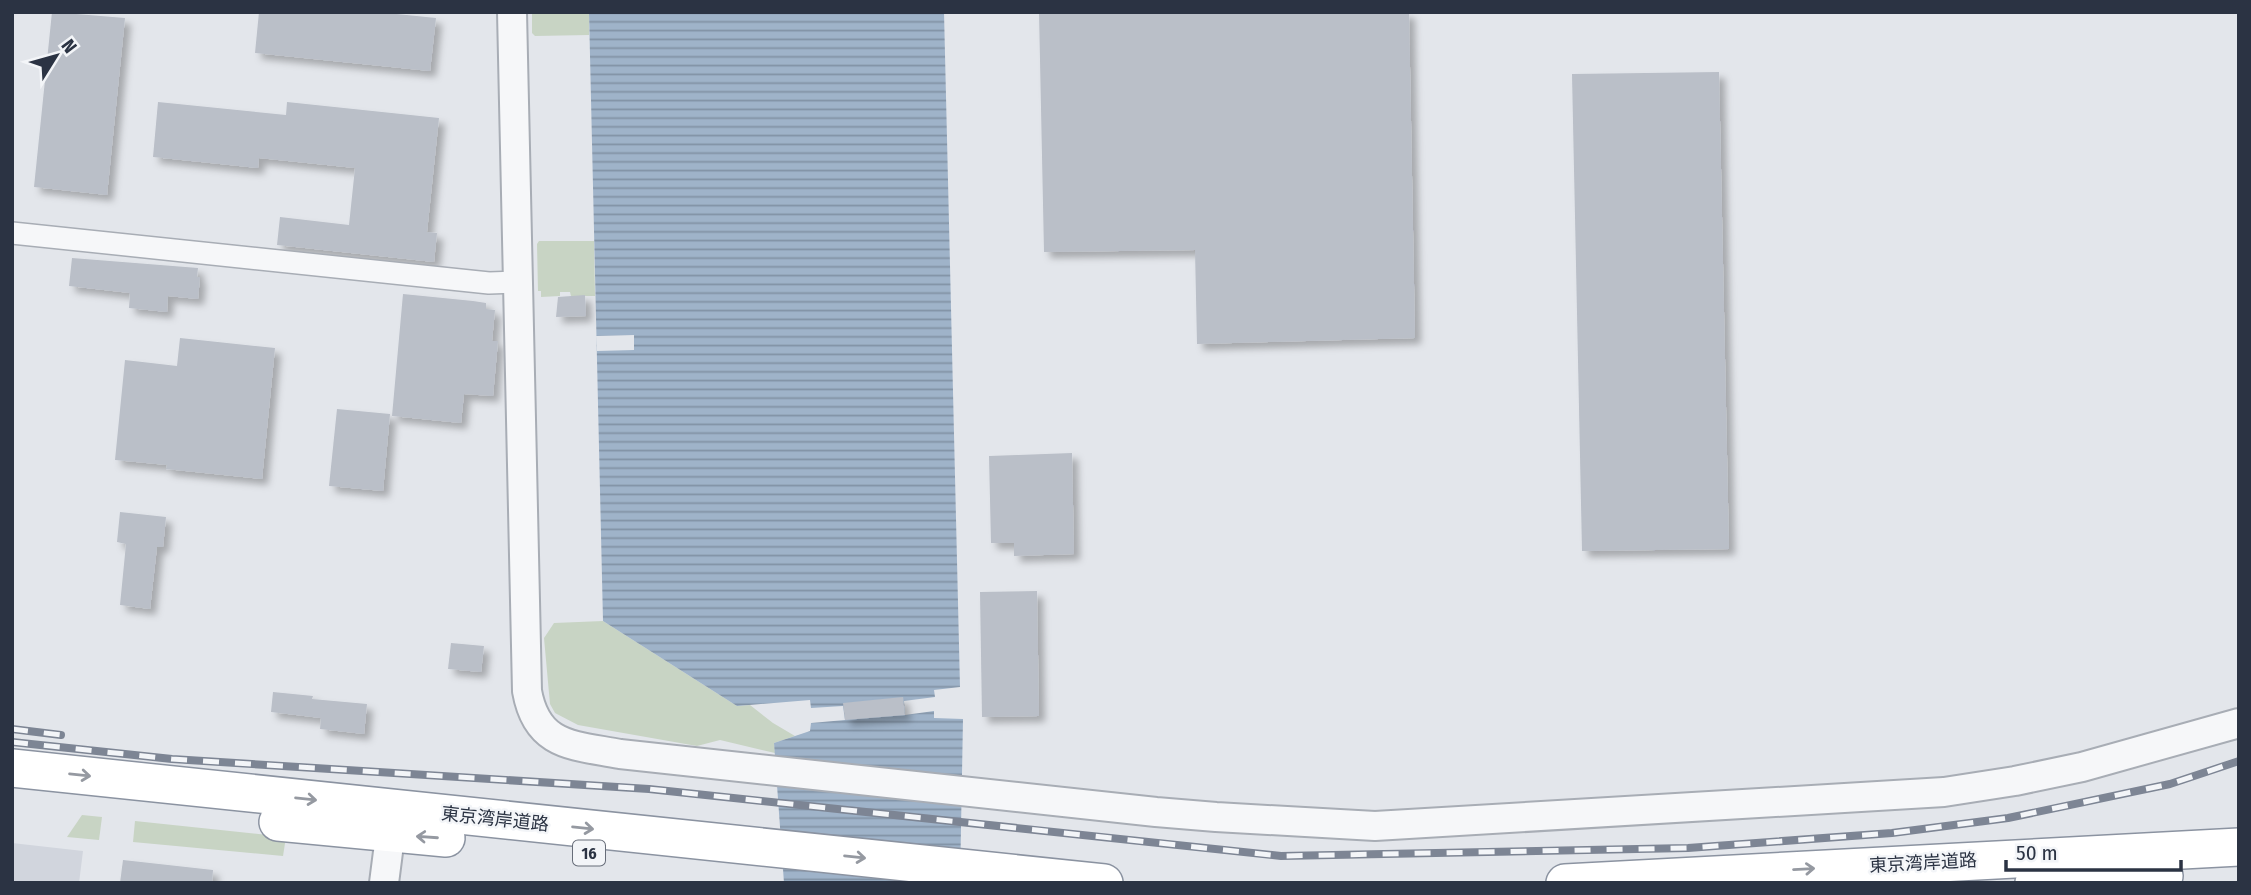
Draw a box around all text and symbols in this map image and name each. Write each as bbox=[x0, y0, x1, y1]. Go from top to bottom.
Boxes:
north arrow bbox=[21, 21, 91, 91]
text: N bbox=[57, 35, 82, 58]
one-way arrow bbox=[68, 769, 91, 782]
one-way arrow bbox=[295, 793, 317, 806]
street label: 東京湾岸道路 bbox=[440, 802, 550, 836]
one-way arrow bbox=[571, 821, 594, 834]
scale bar bbox=[2006, 828, 2181, 872]
one-way arrow bbox=[417, 830, 439, 843]
road number: 16 bbox=[573, 840, 605, 866]
text: 50 m bbox=[2016, 840, 2058, 866]
street label: 東京湾岸道路 bbox=[1868, 849, 1978, 877]
one-way arrow bbox=[843, 851, 866, 864]
one-way arrow bbox=[1793, 862, 1815, 875]

